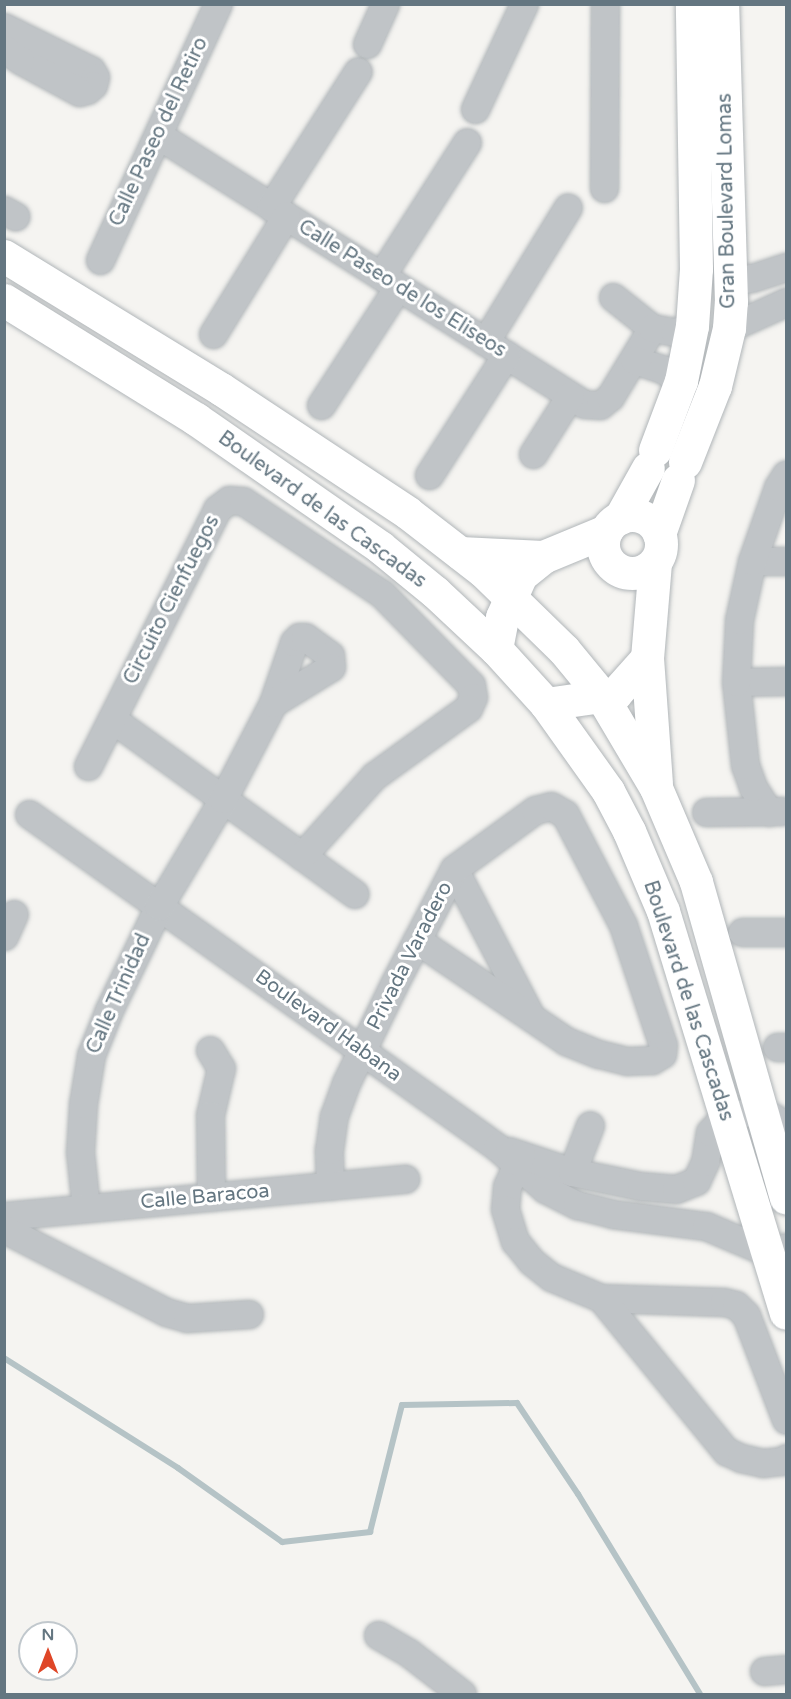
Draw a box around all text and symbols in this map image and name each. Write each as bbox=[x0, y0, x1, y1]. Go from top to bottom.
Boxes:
street label: Calle Paseo del Retiro bbox=[105, 34, 213, 230]
street label: Gran Boulevard Lomas bbox=[713, 93, 741, 309]
street label: Calle Paseo de los Eliseos bbox=[294, 215, 510, 363]
street label: Boulevard de las Cascadas bbox=[213, 426, 431, 594]
street label: Circuito Cienfuegos bbox=[119, 511, 225, 689]
street label: Privada Varadero bbox=[362, 878, 458, 1034]
street label: Boulevard de las Cascadas bbox=[638, 878, 738, 1124]
street label: Calle Trinidad bbox=[82, 930, 156, 1058]
street label: Boulevard Habana bbox=[250, 965, 406, 1087]
street label: Calle Baracoa bbox=[139, 1179, 271, 1215]
north arrow bbox=[18, 1621, 78, 1681]
text: N bbox=[42, 1625, 54, 1645]

